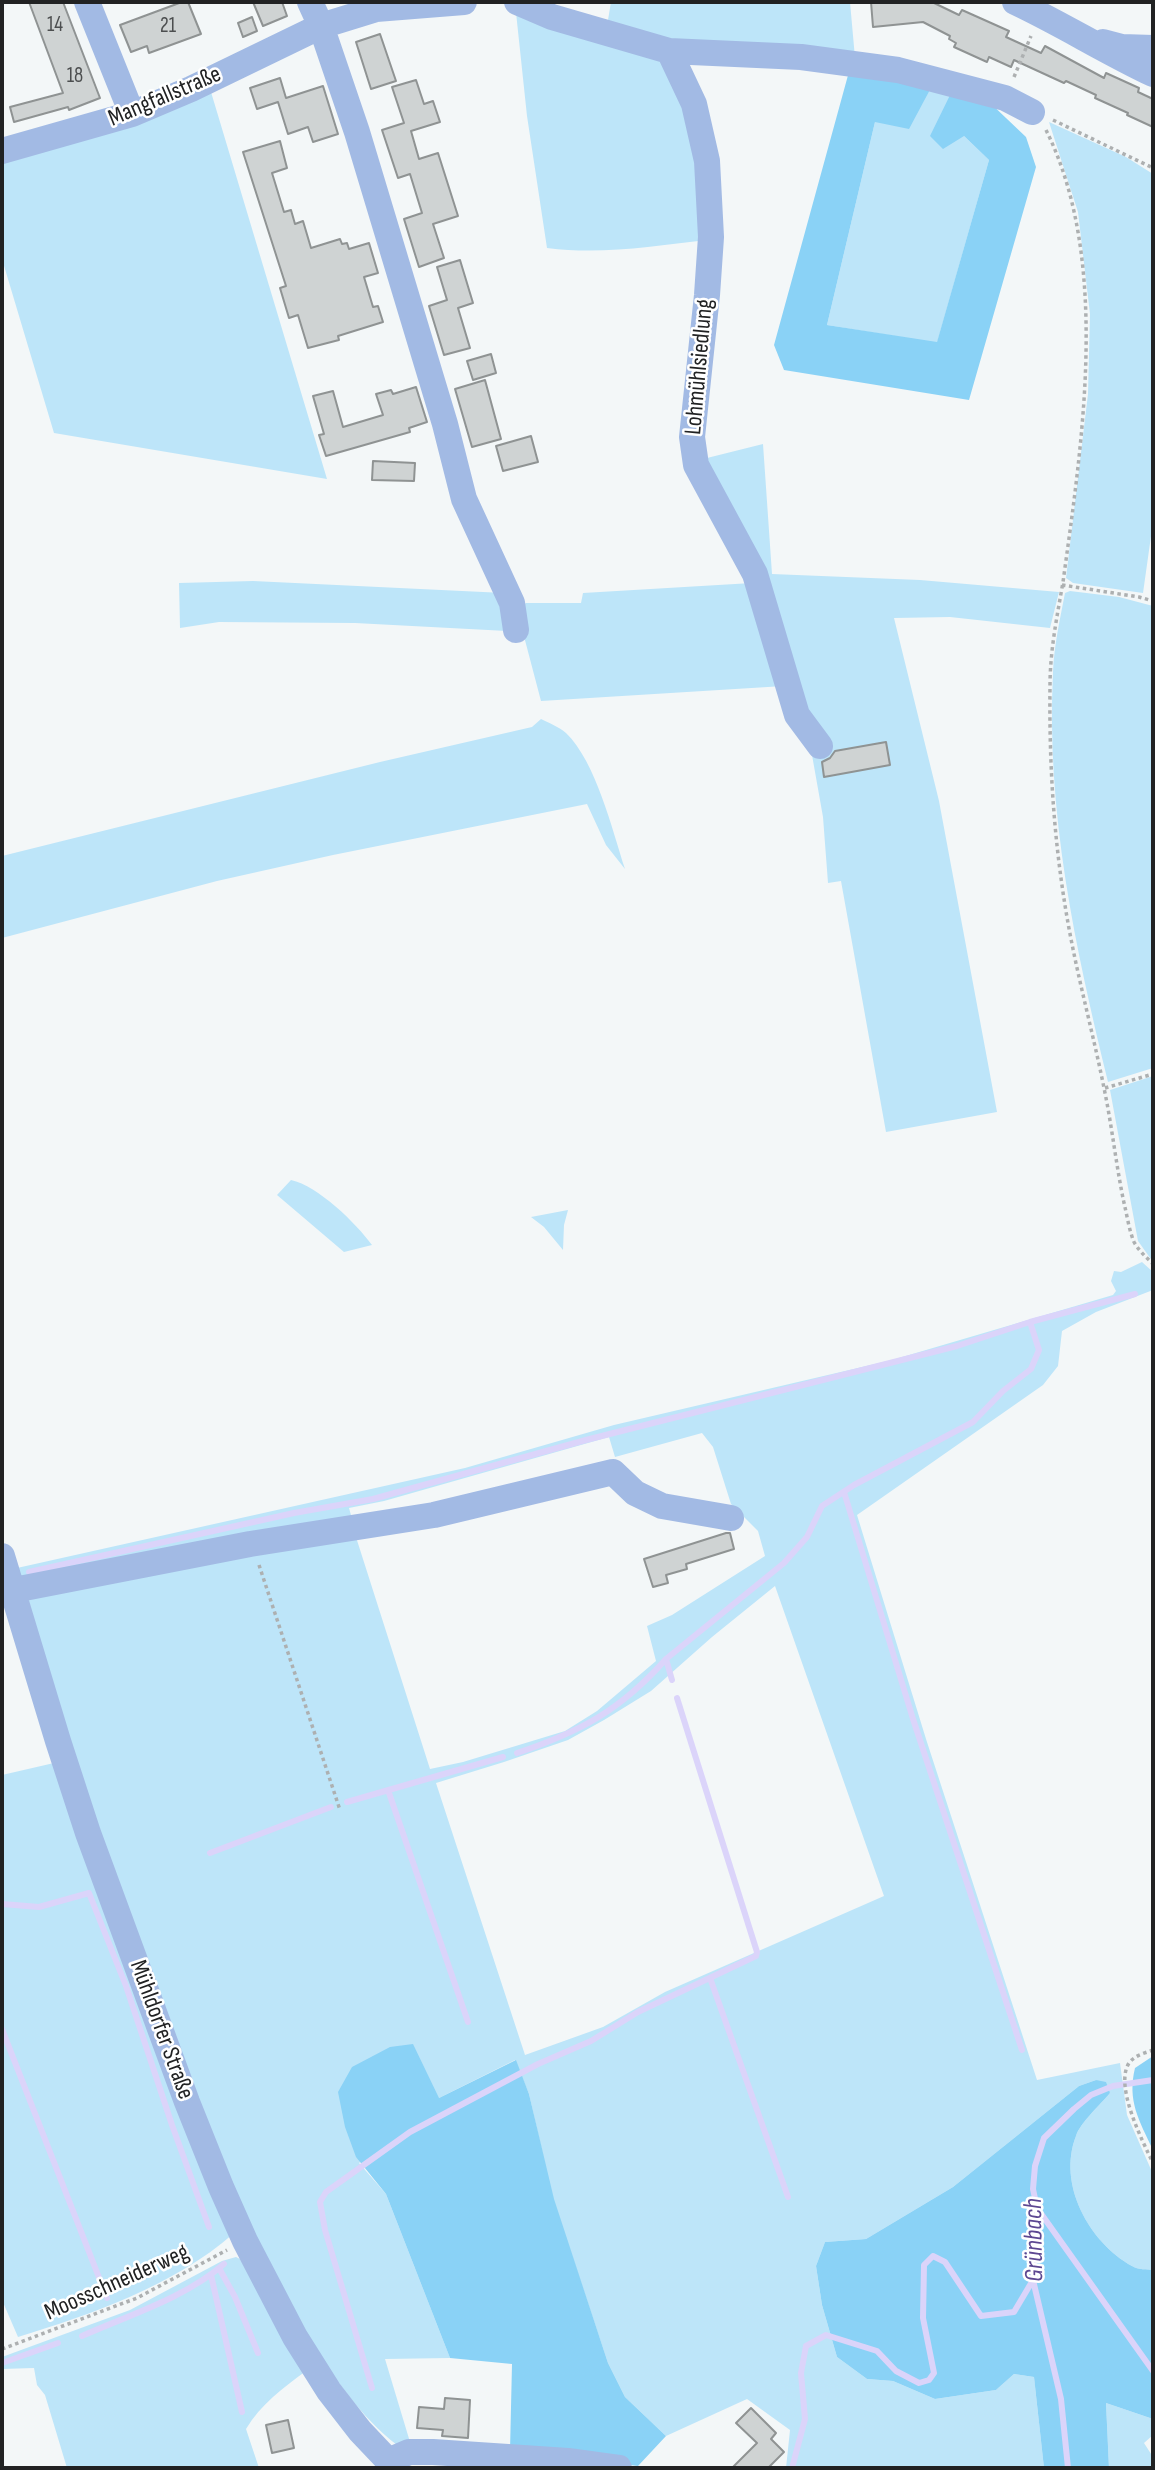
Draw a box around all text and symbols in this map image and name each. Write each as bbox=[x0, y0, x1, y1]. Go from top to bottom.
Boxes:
house number: 14 bbox=[47, 13, 63, 39]
house number: 21 bbox=[160, 14, 176, 40]
street label: Mangfallstraße bbox=[104, 60, 226, 134]
house number: 18 bbox=[67, 64, 83, 90]
street label: Lohmühlsiedlung bbox=[680, 298, 720, 436]
street label: Mühldorfer Straße bbox=[122, 1956, 200, 2104]
water label: Grünbach bbox=[1019, 2198, 1051, 2282]
street label: Moosschneiderweg bbox=[40, 2238, 194, 2328]

